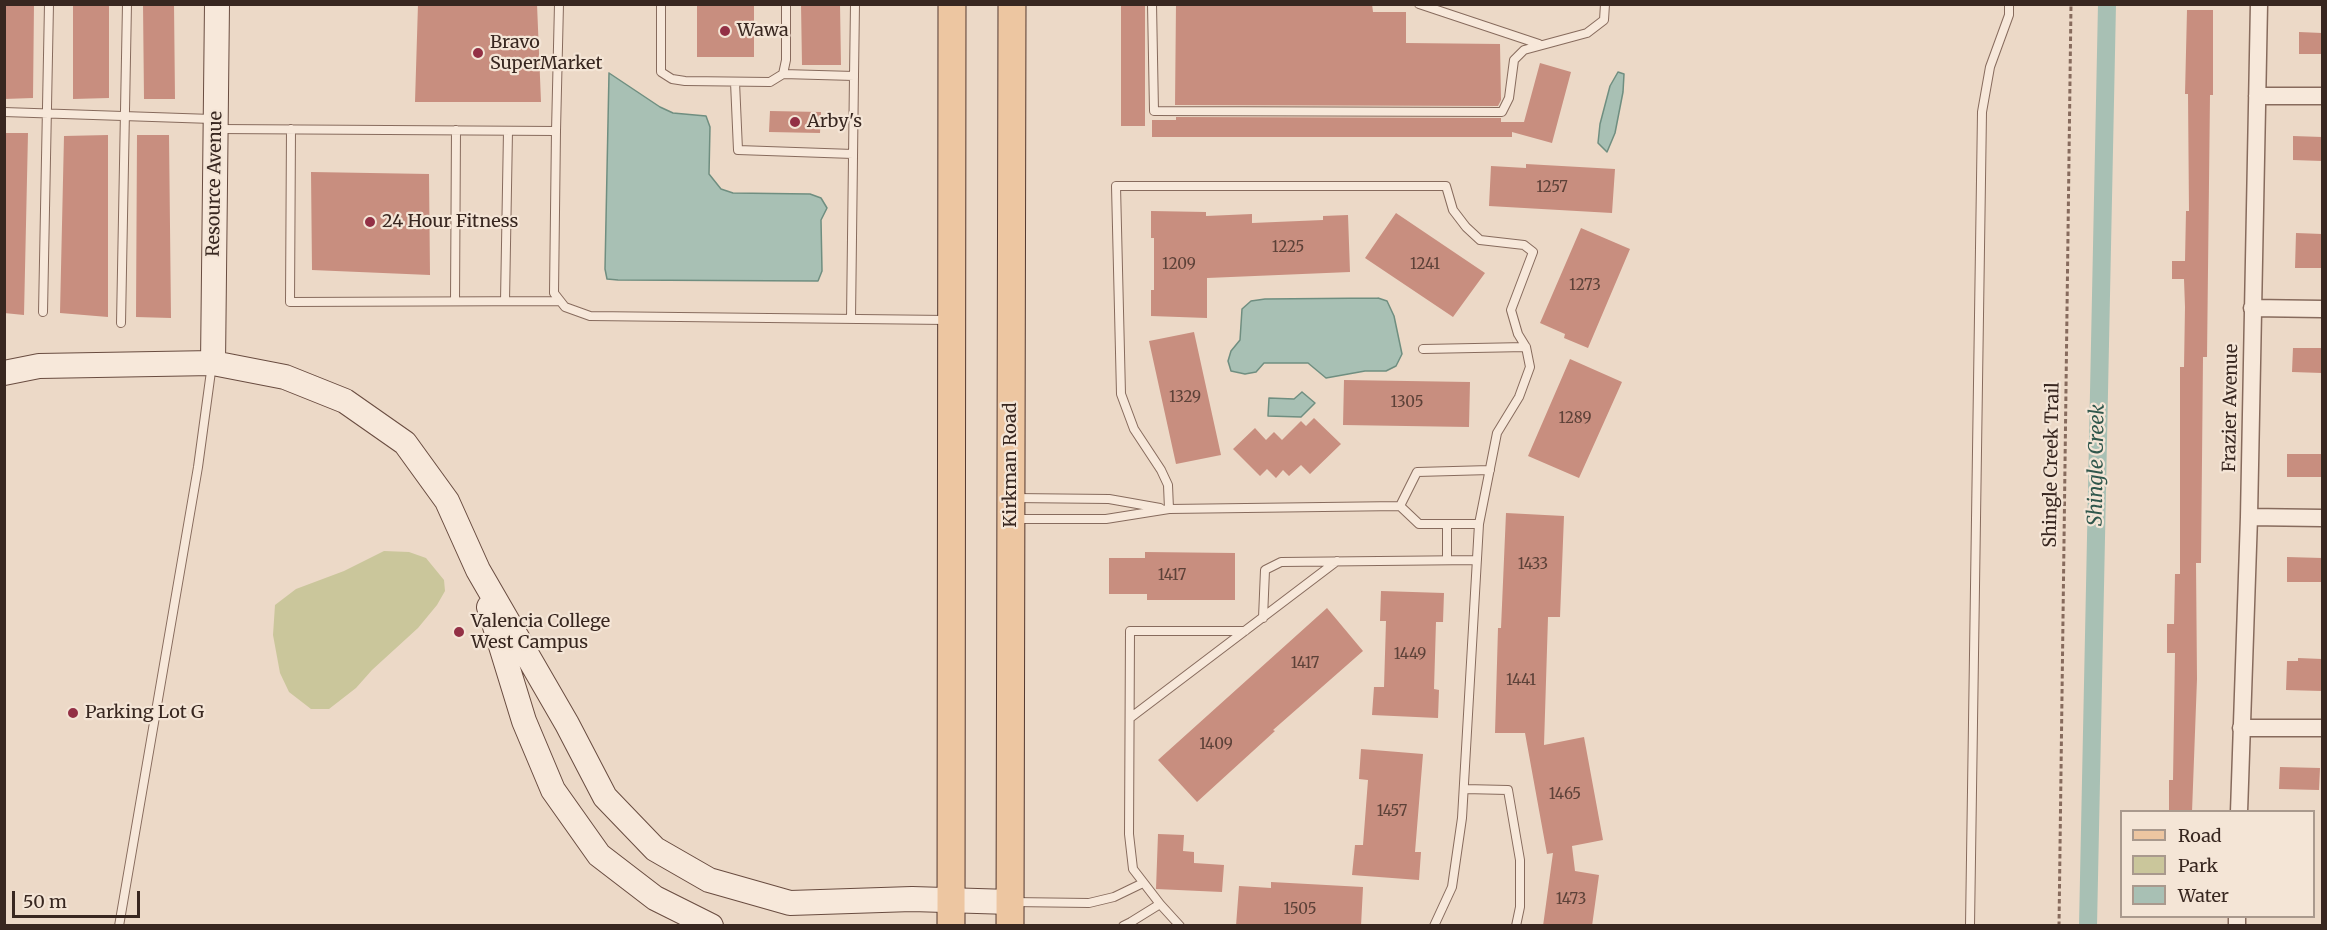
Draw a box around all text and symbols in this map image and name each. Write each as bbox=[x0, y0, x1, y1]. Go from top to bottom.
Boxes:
place label: Wawa bbox=[737, 20, 789, 42]
marker: Wawa bbox=[718, 24, 732, 38]
place label: Bravo SuperMarket bbox=[490, 32, 603, 74]
marker: Bravo SuperMarket bbox=[471, 46, 485, 60]
street label: Resource Avenue bbox=[203, 111, 227, 257]
place label: Arby's bbox=[807, 111, 862, 133]
marker: Arby's bbox=[788, 115, 802, 129]
house number: 1257 bbox=[1536, 179, 1568, 197]
place label: 24 Hour Fitness bbox=[382, 211, 518, 233]
marker: 24 Hour Fitness bbox=[363, 215, 377, 229]
house number: 1225 bbox=[1272, 239, 1304, 257]
house number: 1209 bbox=[1162, 256, 1196, 274]
house number: 1241 bbox=[1410, 256, 1440, 274]
house number: 1273 bbox=[1569, 277, 1601, 295]
street label: Frazier Avenue bbox=[2219, 344, 2243, 472]
street label: Shingle Creek Trail bbox=[2040, 382, 2064, 548]
house number: 1329 bbox=[1169, 389, 1201, 407]
house number: 1305 bbox=[1391, 394, 1423, 412]
street label: Kirkman Road bbox=[1000, 402, 1022, 528]
water label: Shingle Creek bbox=[2084, 404, 2110, 526]
house number: 1289 bbox=[1558, 410, 1592, 428]
house number: 1433 bbox=[1518, 556, 1548, 574]
house number: 1417 bbox=[1158, 567, 1186, 585]
place label: Valencia College West Campus bbox=[471, 611, 610, 654]
marker: Valencia College West Campus bbox=[452, 625, 466, 639]
house number: 1449 bbox=[1394, 646, 1426, 664]
house number: 1417 bbox=[1291, 655, 1319, 673]
house number: 1441 bbox=[1506, 672, 1536, 690]
place label: Parking Lot G bbox=[85, 702, 204, 724]
marker: Parking Lot G bbox=[66, 706, 80, 720]
house number: 1409 bbox=[1199, 736, 1233, 754]
house number: 1465 bbox=[1549, 786, 1581, 804]
house number: 1457 bbox=[1377, 803, 1407, 821]
legend bbox=[2120, 810, 2315, 918]
text: Road bbox=[2178, 824, 2222, 847]
text: Park bbox=[2178, 854, 2218, 877]
scale bar bbox=[15, 879, 142, 917]
text: Water bbox=[2178, 884, 2229, 907]
text: 50 m bbox=[23, 890, 67, 913]
house number: 1473 bbox=[1556, 891, 1586, 909]
house number: 1505 bbox=[1284, 901, 1316, 919]

